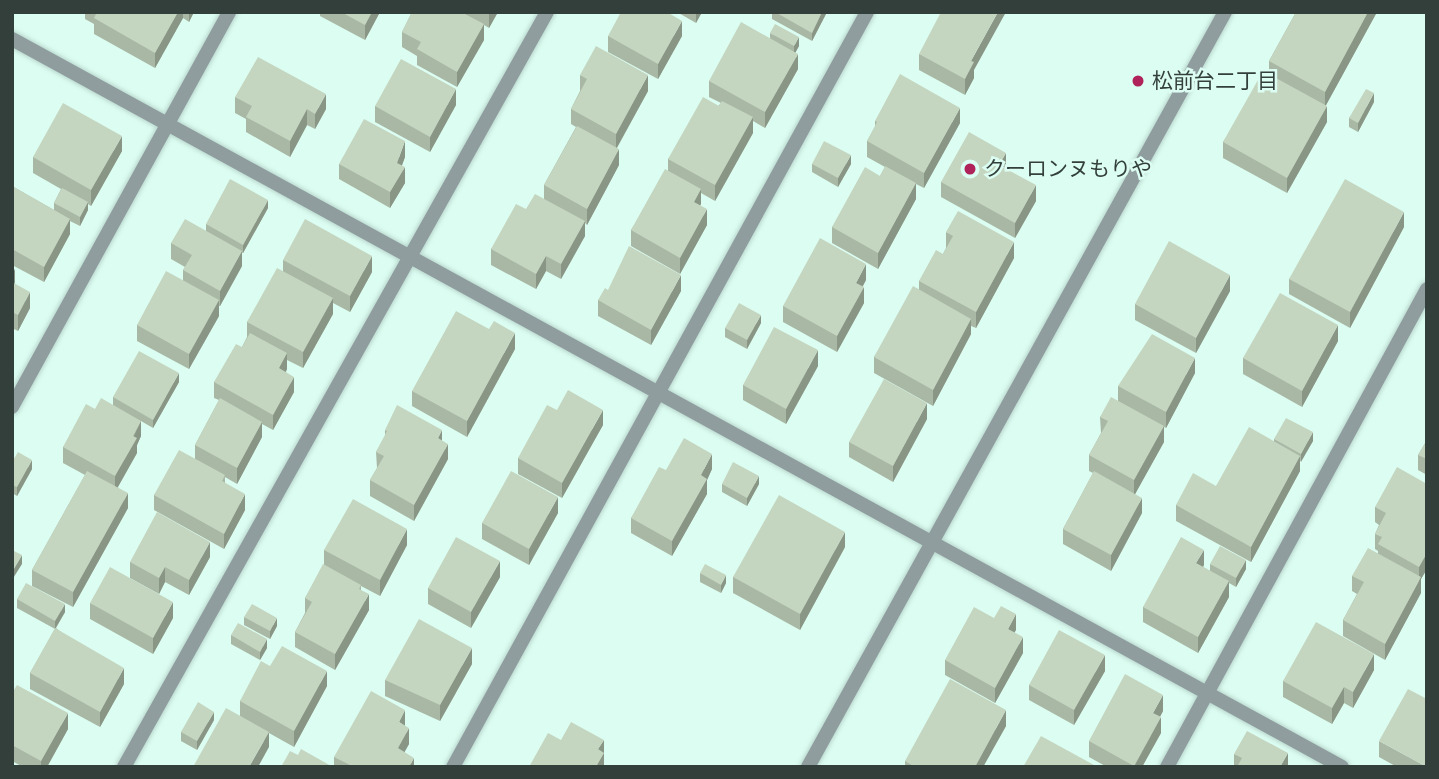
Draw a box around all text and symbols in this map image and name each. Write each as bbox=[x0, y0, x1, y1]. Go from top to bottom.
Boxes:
place label: 松前台二丁目 bbox=[1152, 68, 1278, 94]
marker: 松前台二丁目 bbox=[1130, 73, 1146, 89]
place label: クーロンヌもりや bbox=[984, 156, 1152, 182]
marker: クーロンヌもりや bbox=[962, 161, 978, 177]

